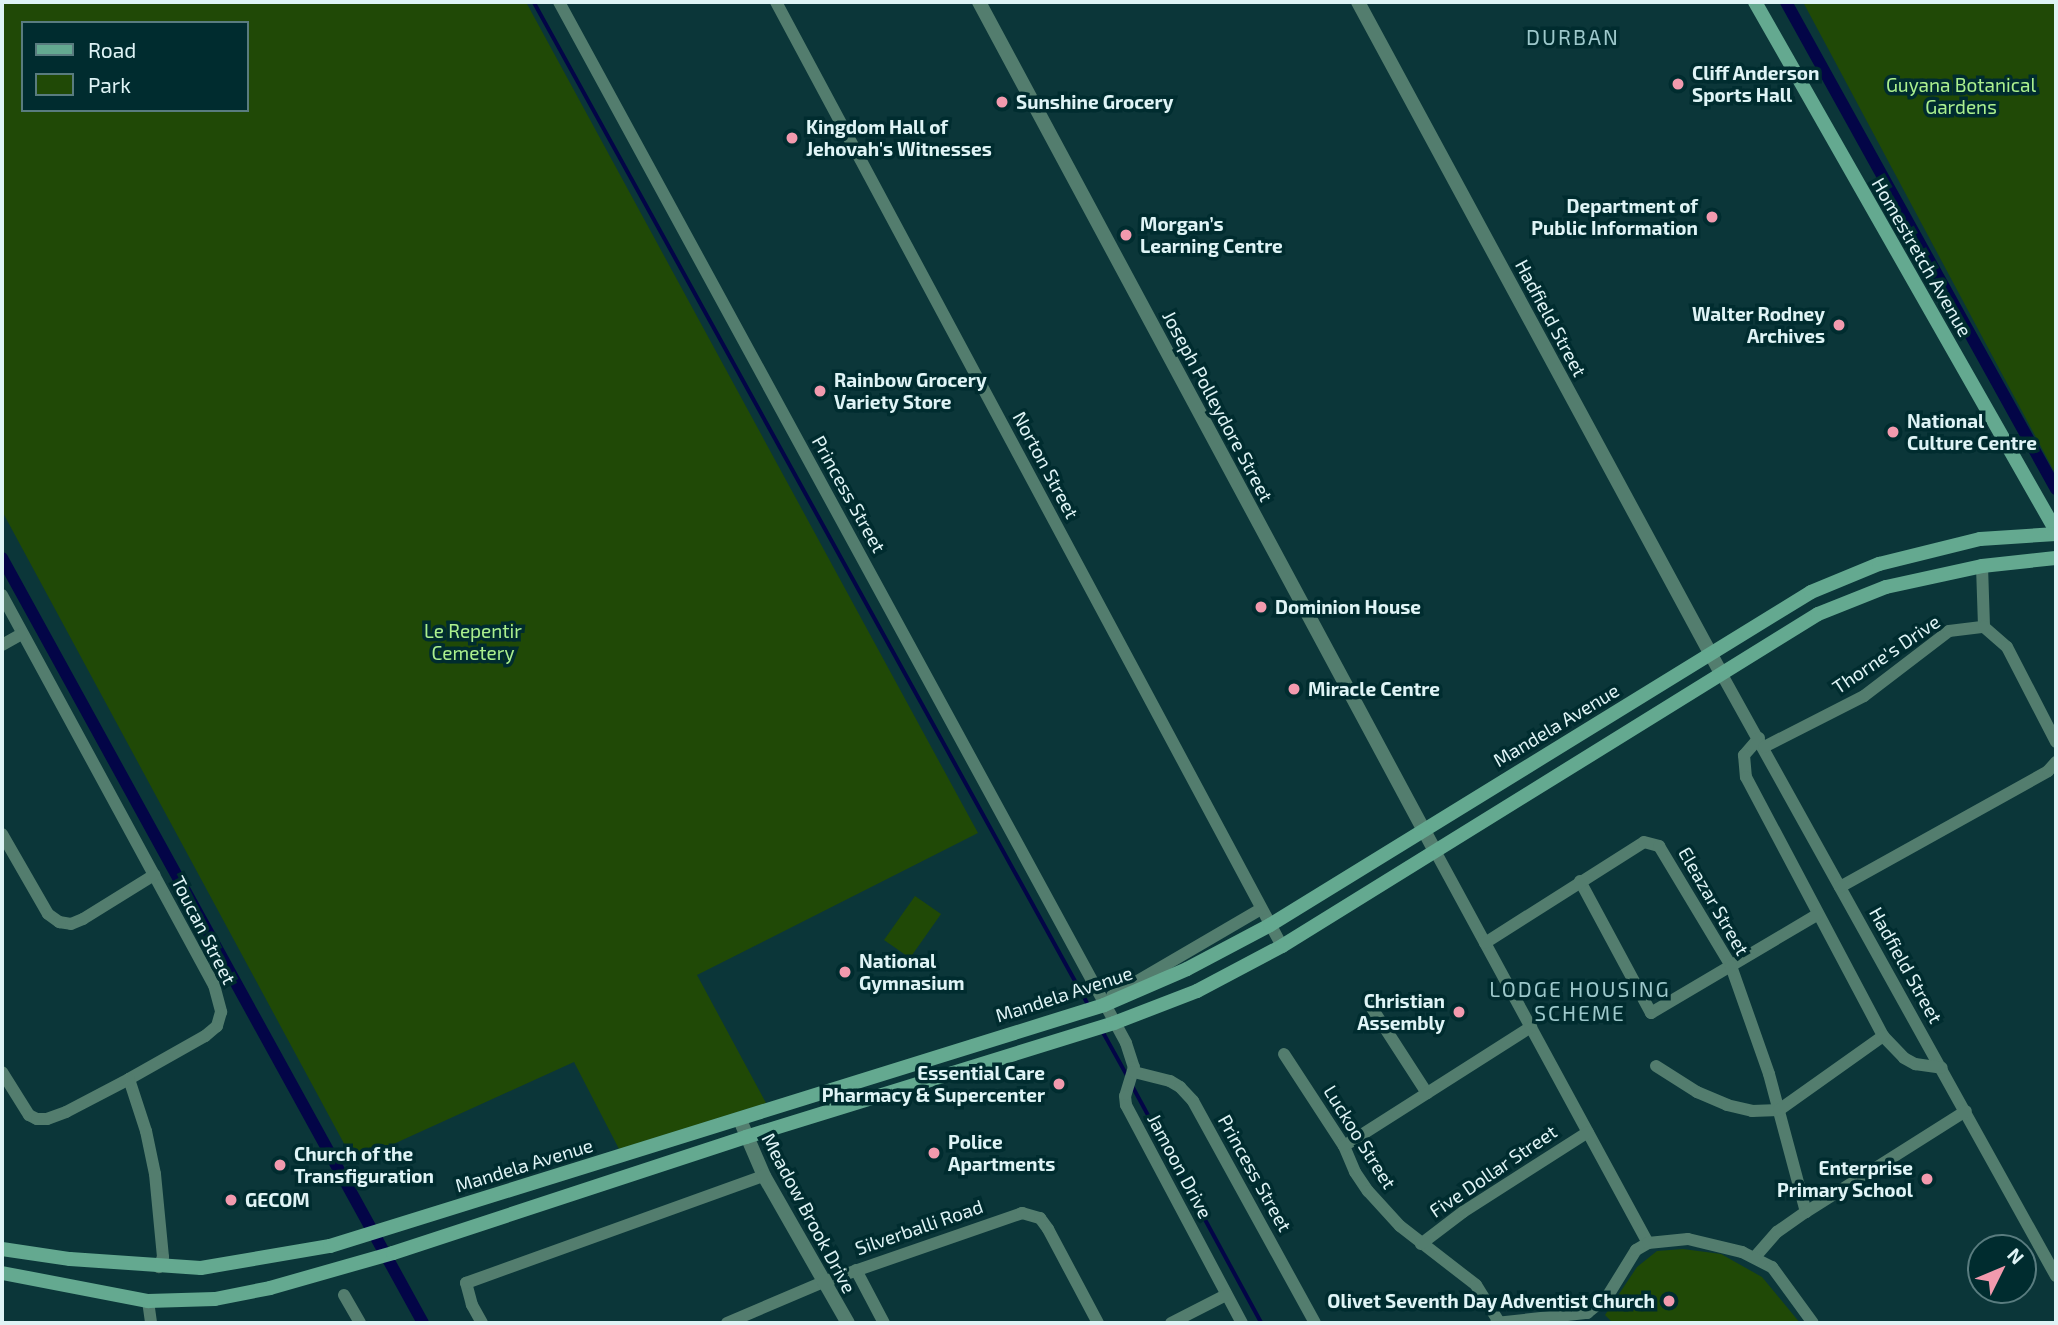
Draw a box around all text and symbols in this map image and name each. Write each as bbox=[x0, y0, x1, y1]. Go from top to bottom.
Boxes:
legend bbox=[21, 21, 248, 112]
district label: DURBAN bbox=[1527, 24, 1619, 50]
text: Road bbox=[88, 37, 136, 62]
place label: Cliff Anderson Sports Hall bbox=[1692, 62, 1820, 106]
text: Park bbox=[88, 72, 131, 97]
park label: Guyana Botanical Gardens bbox=[1886, 74, 2036, 118]
marker: Cliff Anderson Sports Hall bbox=[1670, 76, 1686, 92]
place label: Sunshine Grocery bbox=[1016, 91, 1173, 113]
marker: Sunshine Grocery bbox=[994, 94, 1010, 110]
place label: Kingdom Hall of Jehovah's Witnesses bbox=[806, 116, 992, 160]
marker: Kingdom Hall of Jehovah's Witnesses bbox=[784, 130, 800, 146]
street label: Homestretch Avenue bbox=[1867, 173, 1977, 341]
place label: Department of Public Information bbox=[1531, 195, 1698, 239]
marker: Department of Public Information bbox=[1704, 209, 1720, 225]
place label: Morgan’s Learning Centre bbox=[1140, 213, 1283, 257]
marker: Morgan’s Learning Centre bbox=[1118, 227, 1134, 243]
street label: Hadfield Street bbox=[1511, 256, 1591, 380]
place label: Walter Rodney Archives bbox=[1692, 303, 1825, 347]
street label: Joseph Polleydore Street bbox=[1158, 307, 1278, 505]
marker: Walter Rodney Archives bbox=[1831, 317, 1847, 333]
place label: Rainbow Grocery Variety Store bbox=[834, 369, 987, 413]
marker: Rainbow Grocery Variety Store bbox=[812, 383, 828, 399]
street label: Norton Street bbox=[1008, 408, 1084, 522]
place label: National Culture Centre bbox=[1907, 410, 2037, 454]
marker: National Culture Centre bbox=[1885, 424, 1901, 440]
street label: Princess Street bbox=[807, 432, 891, 556]
place label: Dominion House bbox=[1275, 596, 1421, 618]
marker: Dominion House bbox=[1253, 599, 1269, 615]
street label: Thorne's Drive bbox=[1828, 610, 1944, 698]
park label: Le Repentir Cemetery bbox=[424, 620, 522, 664]
place label: Miracle Centre bbox=[1308, 678, 1440, 700]
street label: Mandela Avenue bbox=[1489, 678, 1623, 772]
marker: Miracle Centre bbox=[1286, 681, 1302, 697]
street label: Eleazar Street bbox=[1674, 843, 1754, 959]
street label: Toucan Street bbox=[167, 872, 241, 988]
street label: Hadfield Street bbox=[1865, 903, 1947, 1027]
place label: National Gymnasium bbox=[859, 950, 964, 994]
street label: Mandela Avenue bbox=[992, 961, 1136, 1027]
marker: National Gymnasium bbox=[837, 964, 853, 980]
district label: LODGE HOUSING SCHEME bbox=[1491, 976, 1669, 1026]
place label: Christian Assembly bbox=[1357, 990, 1445, 1034]
marker: Christian Assembly bbox=[1451, 1004, 1467, 1020]
place label: Essential Care Pharmacy & Supercenter bbox=[821, 1062, 1045, 1106]
marker: Essential Care Pharmacy & Supercenter bbox=[1051, 1076, 1067, 1092]
street label: Luckoo Street bbox=[1319, 1081, 1401, 1193]
street label: Jamoon Drive bbox=[1143, 1110, 1217, 1222]
street label: Princess Street bbox=[1213, 1111, 1297, 1235]
street label: Five Dollar Street bbox=[1425, 1120, 1561, 1222]
street label: Meadow Brook Drive bbox=[757, 1129, 861, 1297]
place label: Police Apartments bbox=[948, 1131, 1055, 1175]
street label: Mandela Avenue bbox=[452, 1133, 596, 1197]
place label: Church of the Transfiguration bbox=[294, 1143, 434, 1187]
marker: Police Apartments bbox=[926, 1145, 942, 1161]
marker: Church of the Transfiguration bbox=[272, 1157, 288, 1173]
place label: Enterprise Primary School bbox=[1776, 1157, 1913, 1201]
marker: Enterprise Primary School bbox=[1919, 1171, 1935, 1187]
place label: GECOM bbox=[245, 1189, 310, 1211]
marker: GECOM bbox=[223, 1192, 239, 1208]
street label: Silverballi Road bbox=[852, 1194, 986, 1260]
north arrow bbox=[1967, 1234, 2037, 1304]
text: N bbox=[2003, 1243, 2029, 1269]
place label: Olivet Seventh Day Adventist Church bbox=[1326, 1290, 1655, 1312]
marker: Olivet Seventh Day Adventist Church bbox=[1661, 1293, 1677, 1309]

